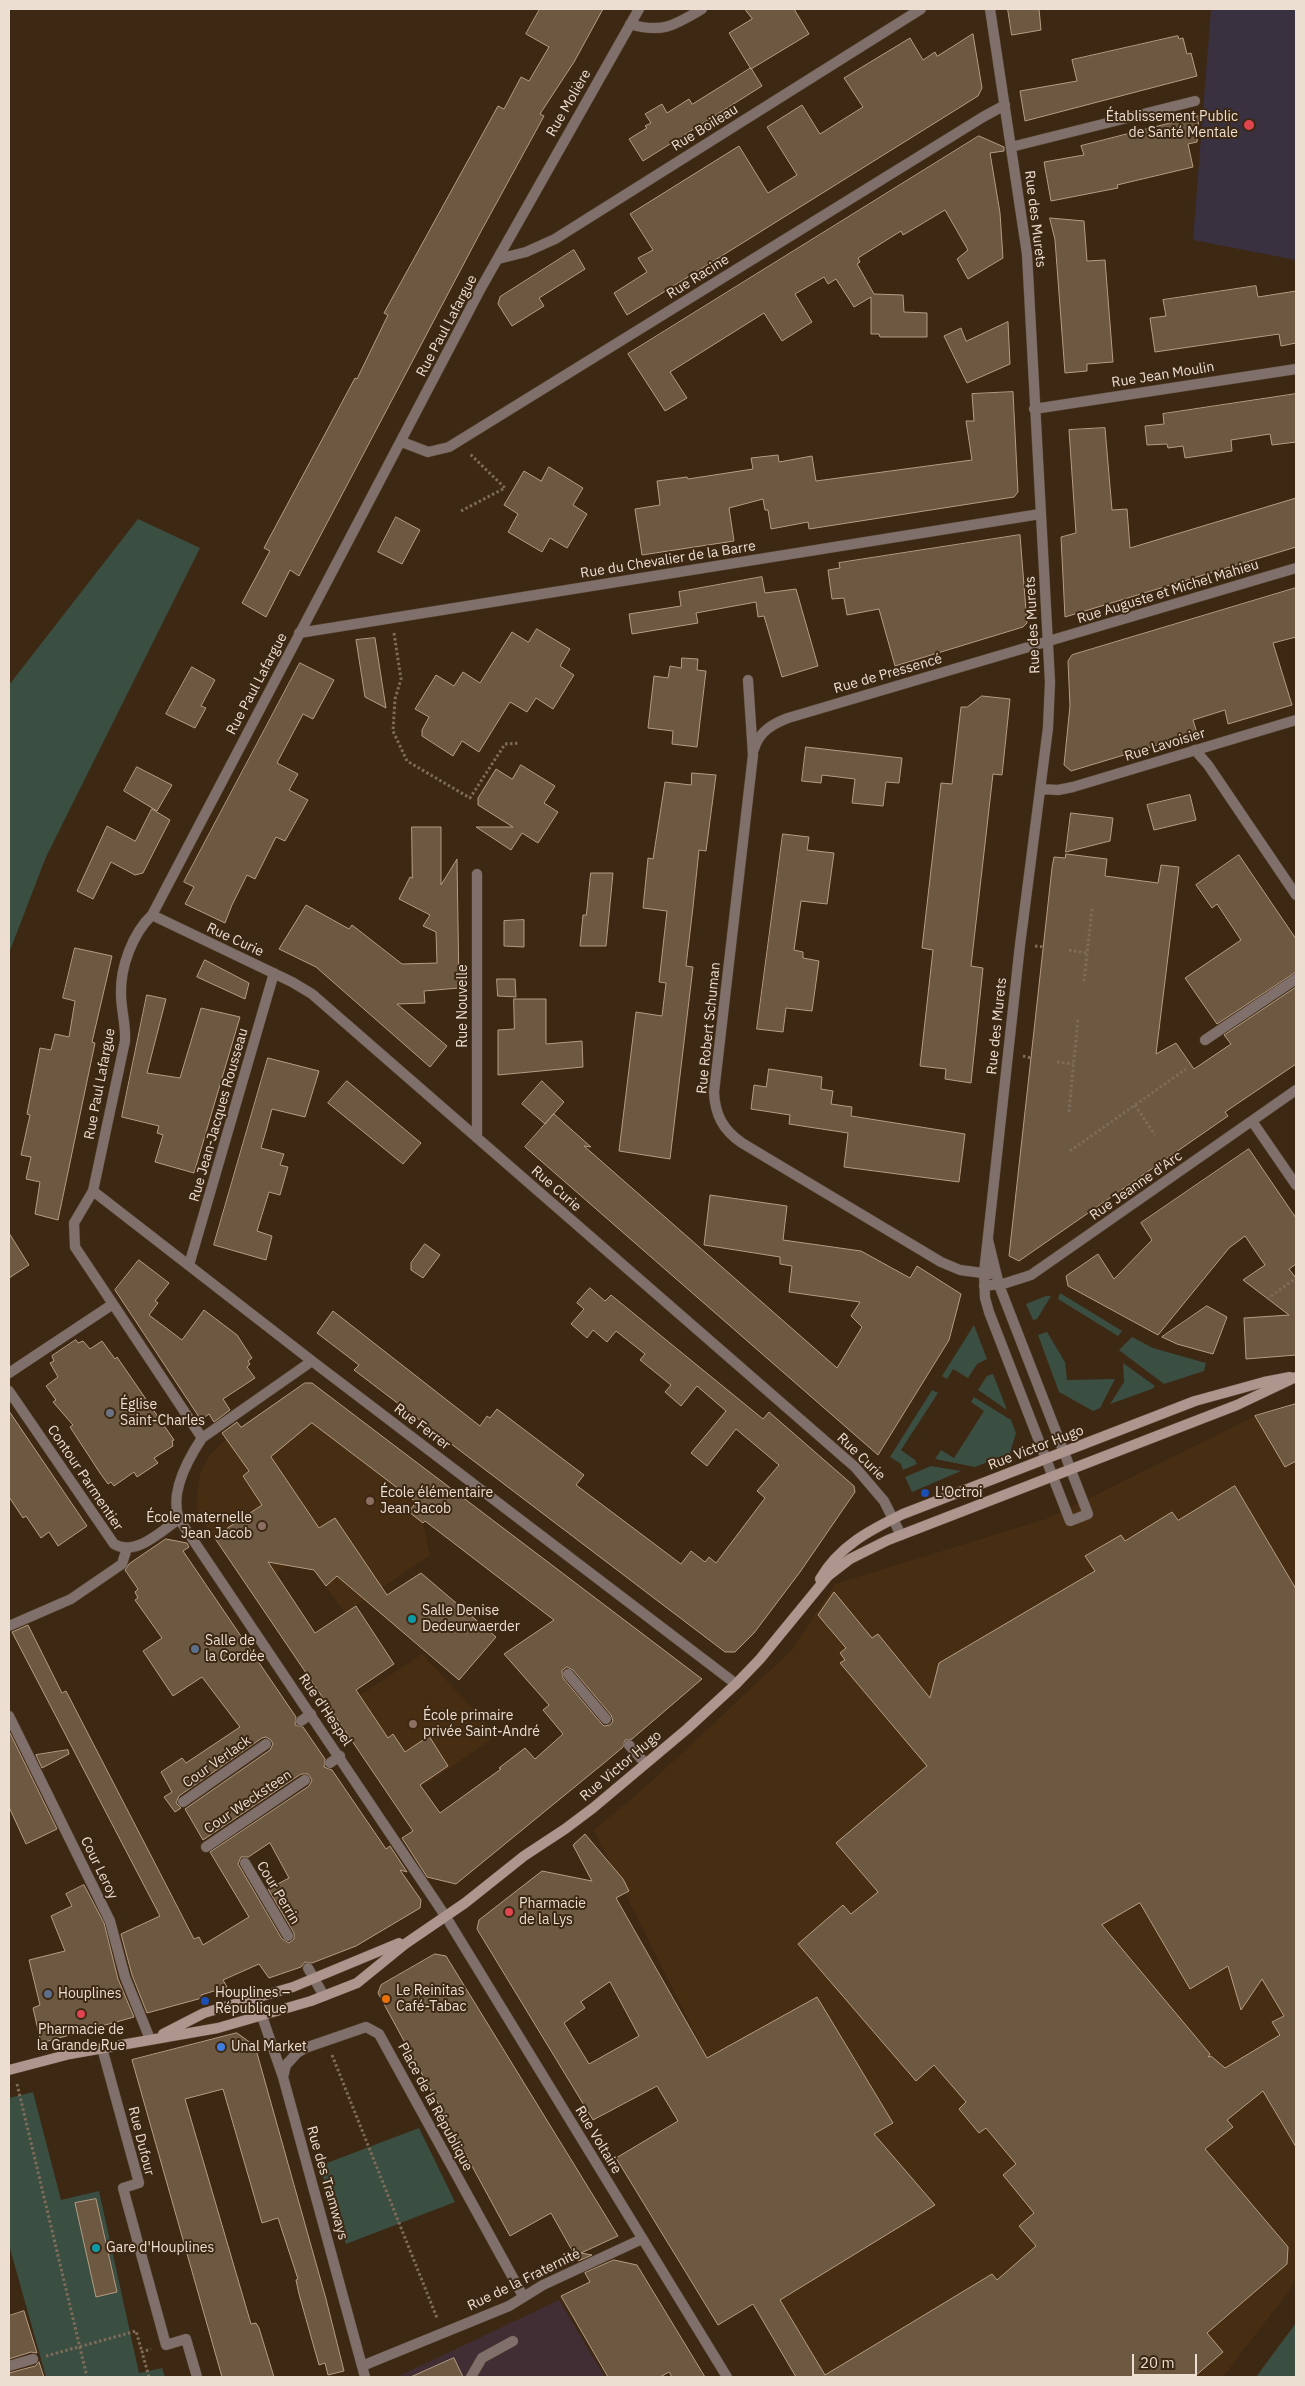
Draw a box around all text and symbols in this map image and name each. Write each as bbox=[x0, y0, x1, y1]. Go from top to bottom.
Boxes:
street label: Rue Molière bbox=[543, 66, 595, 140]
street label: Rue Boileau bbox=[669, 101, 741, 155]
place label: Établissement Public de Santé Mentale bbox=[1106, 109, 1238, 142]
marker: Établissement Public de Santé Mentale bbox=[1242, 118, 1256, 132]
street label: Rue des Murets bbox=[1021, 170, 1049, 268]
street label: Rue Racine bbox=[664, 251, 732, 303]
street label: Rue Paul Lafargue bbox=[413, 272, 481, 380]
street label: Rue Jean Moulin bbox=[1110, 359, 1216, 391]
street label: Rue du Chevalier de la Barre bbox=[579, 538, 757, 582]
street label: Rue Auguste et Michel Mahieu bbox=[1075, 556, 1261, 628]
street label: Rue des Murets bbox=[1022, 576, 1044, 674]
street label: Rue Paul Lafargue bbox=[223, 630, 291, 738]
street label: Rue de Pressencé bbox=[832, 650, 944, 698]
street label: Rue Lavoisier bbox=[1123, 725, 1207, 765]
street label: Rue Curie bbox=[204, 920, 266, 960]
street label: Rue Robert Schuman bbox=[694, 961, 724, 1095]
street label: Rue Nouvelle bbox=[455, 964, 471, 1048]
street label: Rue des Murets bbox=[984, 977, 1010, 1075]
street label: Rue Jean-Jacques Rousseau bbox=[186, 1026, 252, 1204]
street label: Rue Paul Lafargue bbox=[81, 1027, 119, 1141]
street label: Rue Jeanne d'Arc bbox=[1087, 1148, 1185, 1224]
street label: Rue Curie bbox=[528, 1163, 584, 1215]
place label: Église Saint-Charles bbox=[120, 1397, 205, 1430]
street label: Rue Ferrer bbox=[391, 1400, 453, 1454]
marker: Église Saint-Charles bbox=[104, 1407, 116, 1419]
street label: Contour Parmentier bbox=[43, 1422, 127, 1534]
street label: Rue Victor Hugo bbox=[986, 1422, 1086, 1474]
street label: Rue Curie bbox=[833, 1430, 889, 1484]
place label: École élémentaire Jean Jacob bbox=[380, 1485, 493, 1518]
place label: L'Octroi bbox=[935, 1485, 983, 1501]
marker: L'Octroi bbox=[919, 1487, 931, 1499]
marker: École élémentaire Jean Jacob bbox=[364, 1495, 376, 1507]
place label: École maternelle Jean Jacob bbox=[146, 1510, 252, 1542]
marker: École maternelle Jean Jacob bbox=[256, 1520, 268, 1532]
place label: Salle Denise Dedeurwaerder bbox=[422, 1603, 520, 1635]
marker: Salle Denise Dedeurwaerder bbox=[406, 1613, 418, 1625]
place label: Salle de la Cordée bbox=[205, 1633, 265, 1665]
marker: Salle de la Cordée bbox=[189, 1643, 201, 1655]
street label: Rue d'Hespel bbox=[295, 1671, 355, 1749]
place label: École primaire privée Saint-André bbox=[423, 1708, 540, 1740]
marker: École primaire privée Saint-André bbox=[407, 1718, 419, 1730]
street label: Rue Victor Hugo bbox=[577, 1727, 665, 1805]
street label: Cour Verlack bbox=[180, 1732, 254, 1792]
street label: Cour Wecksteen bbox=[201, 1767, 295, 1837]
street label: Cour Leroy bbox=[77, 1834, 121, 1902]
street label: Cour Perrin bbox=[253, 1858, 303, 1928]
place label: Pharmacie de la Lys bbox=[519, 1896, 586, 1928]
marker: Pharmacie de la Lys bbox=[503, 1906, 515, 1918]
place label: Le Reinitas Café-Tabac bbox=[396, 1983, 467, 2015]
place label: Houplines – République bbox=[215, 1985, 290, 2018]
place label: Houplines bbox=[58, 1986, 122, 2002]
marker: Houplines bbox=[42, 1988, 54, 2000]
marker: Le Reinitas Café-Tabac bbox=[380, 1993, 392, 2005]
marker: Houplines – République bbox=[199, 1995, 211, 2007]
marker: Pharmacie de la Grande Rue bbox=[75, 2008, 87, 2020]
place label: Pharmacie de la Grande Rue bbox=[37, 2022, 125, 2054]
place label: Unal Market bbox=[231, 2039, 307, 2055]
street label: Place de la République bbox=[394, 2040, 476, 2174]
marker: Unal Market bbox=[215, 2041, 227, 2053]
street label: Rue Voltaire bbox=[571, 2103, 625, 2177]
street label: Rue Dufour bbox=[124, 2105, 158, 2177]
street label: Rue des Tramways bbox=[303, 2124, 351, 2242]
place label: Gare d'Houplines bbox=[106, 2240, 214, 2256]
marker: Gare d'Houplines bbox=[90, 2242, 102, 2254]
street label: Rue de la Fraternité bbox=[465, 2245, 583, 2315]
scale bar bbox=[1135, 2344, 1200, 2376]
text: 20 m bbox=[1140, 2353, 1175, 2372]

